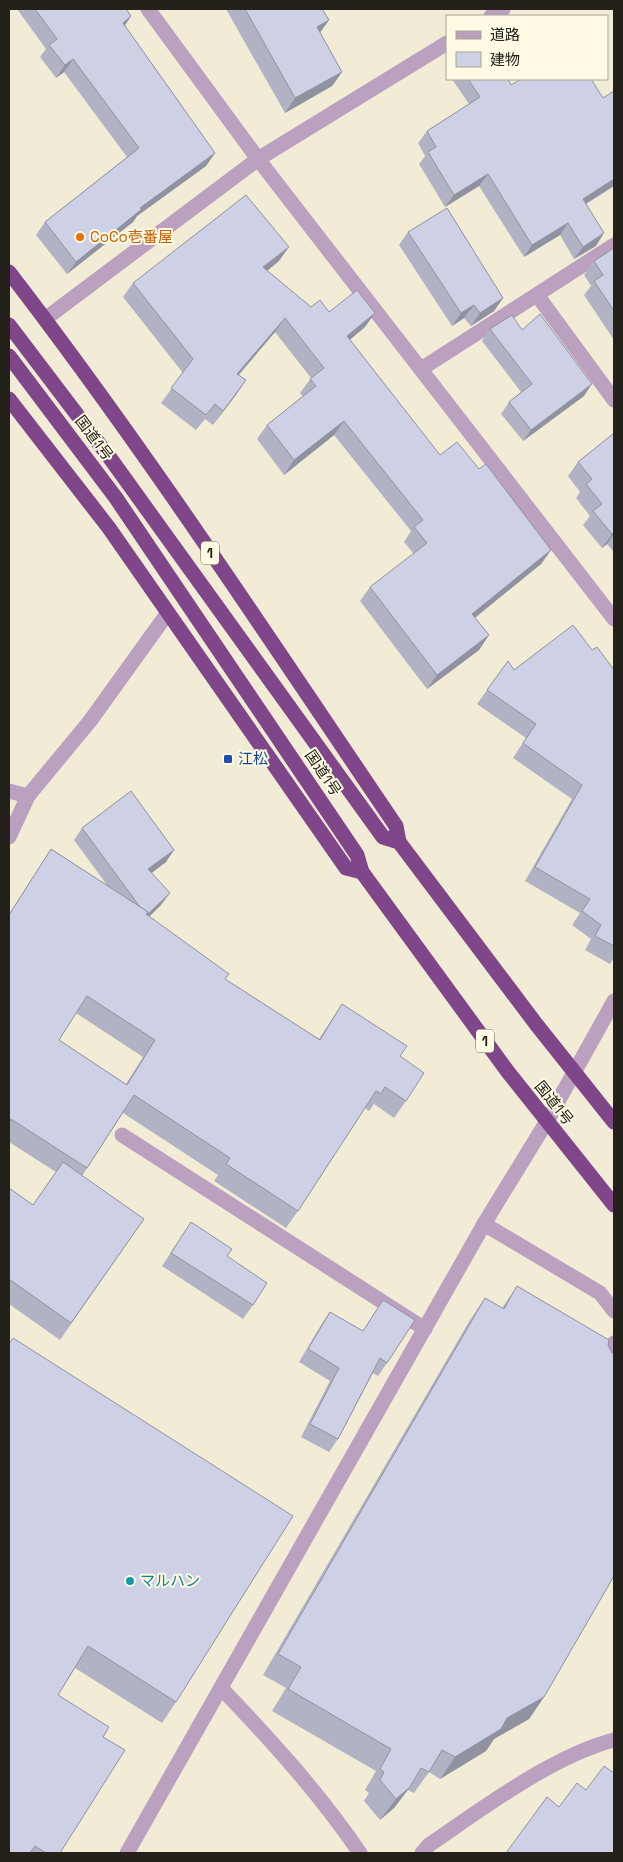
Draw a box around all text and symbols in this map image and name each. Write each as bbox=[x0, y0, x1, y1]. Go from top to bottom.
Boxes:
legend bbox=[446, 15, 608, 80]
text: 道路 bbox=[490, 25, 520, 44]
text: 建物 bbox=[490, 50, 520, 69]
place label: CoCo壱番屋 bbox=[90, 227, 173, 246]
marker: CoCo壱番屋 bbox=[74, 231, 86, 243]
street label: 国道1号 bbox=[71, 412, 117, 464]
road number: 1 bbox=[201, 542, 219, 564]
street label: 国道1号 bbox=[301, 746, 346, 799]
place label: 江松 bbox=[238, 749, 268, 768]
marker: 江松 bbox=[222, 753, 234, 765]
road number: 1 bbox=[476, 1030, 494, 1052]
street label: 国道1号 bbox=[531, 1077, 578, 1129]
place label: マルハン bbox=[140, 1571, 200, 1590]
marker: マルハン bbox=[124, 1575, 136, 1587]

